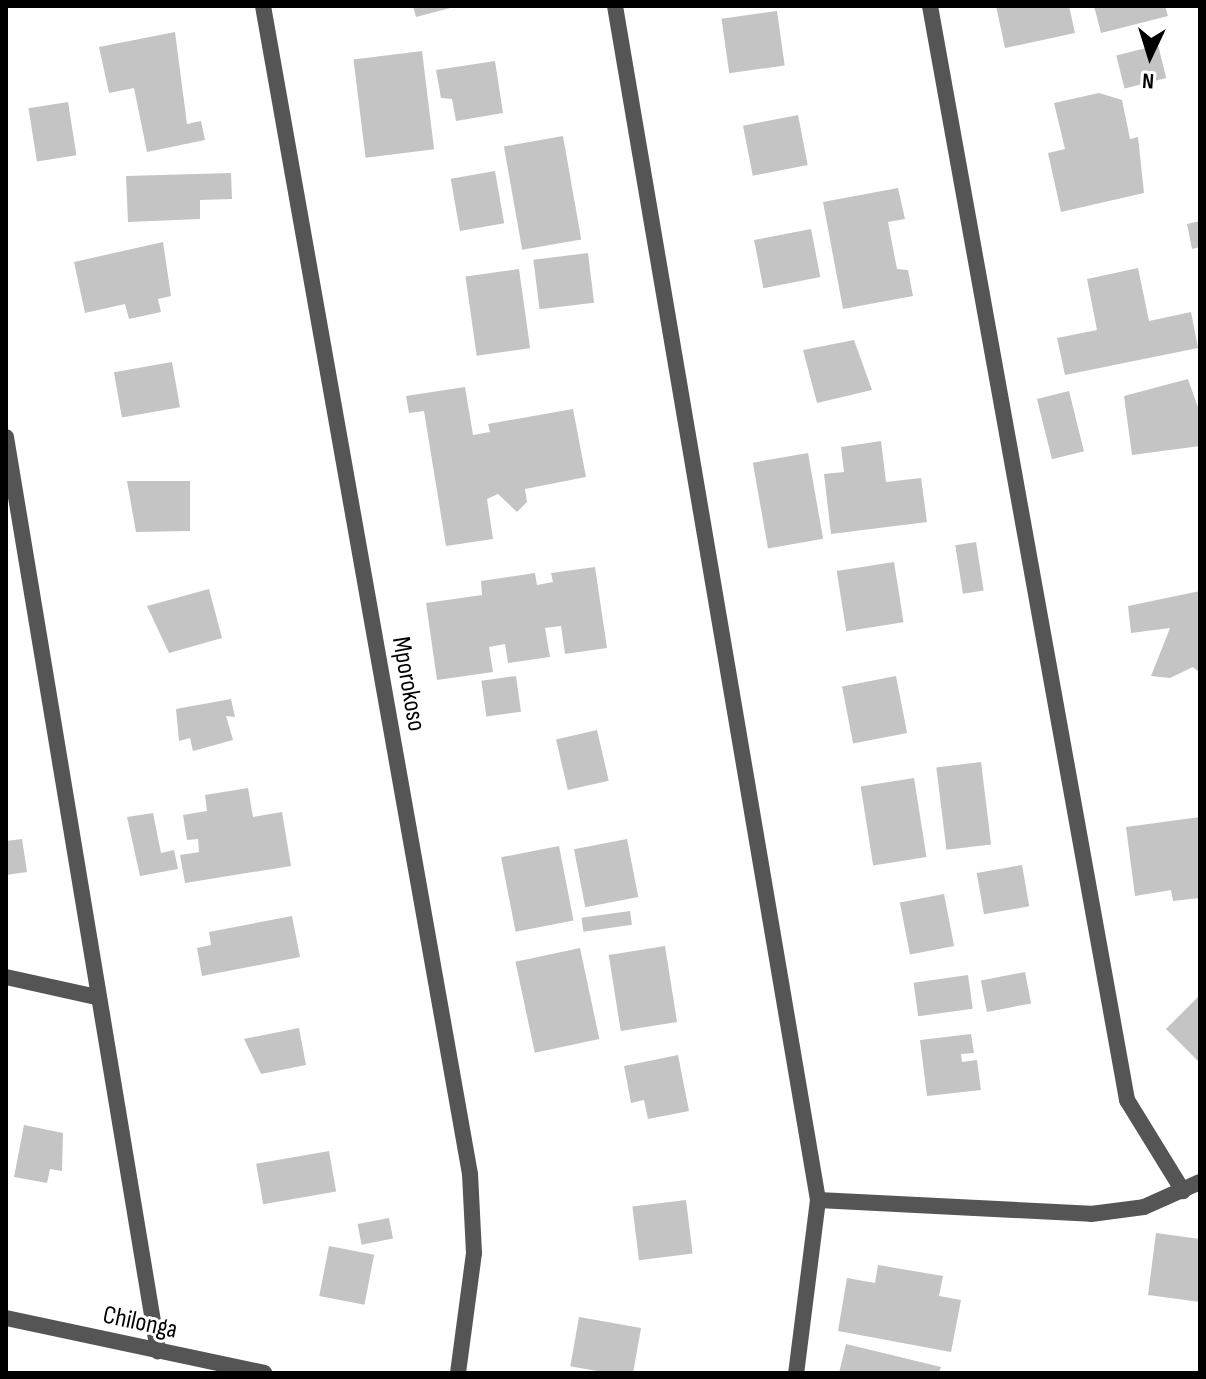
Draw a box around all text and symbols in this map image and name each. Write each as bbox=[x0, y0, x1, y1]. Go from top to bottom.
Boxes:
north arrow bbox=[1110, 16, 1190, 96]
text: N bbox=[1141, 67, 1155, 94]
street label: Mporokoso bbox=[384, 634, 432, 734]
street label: Chilonga bbox=[100, 1300, 180, 1346]

